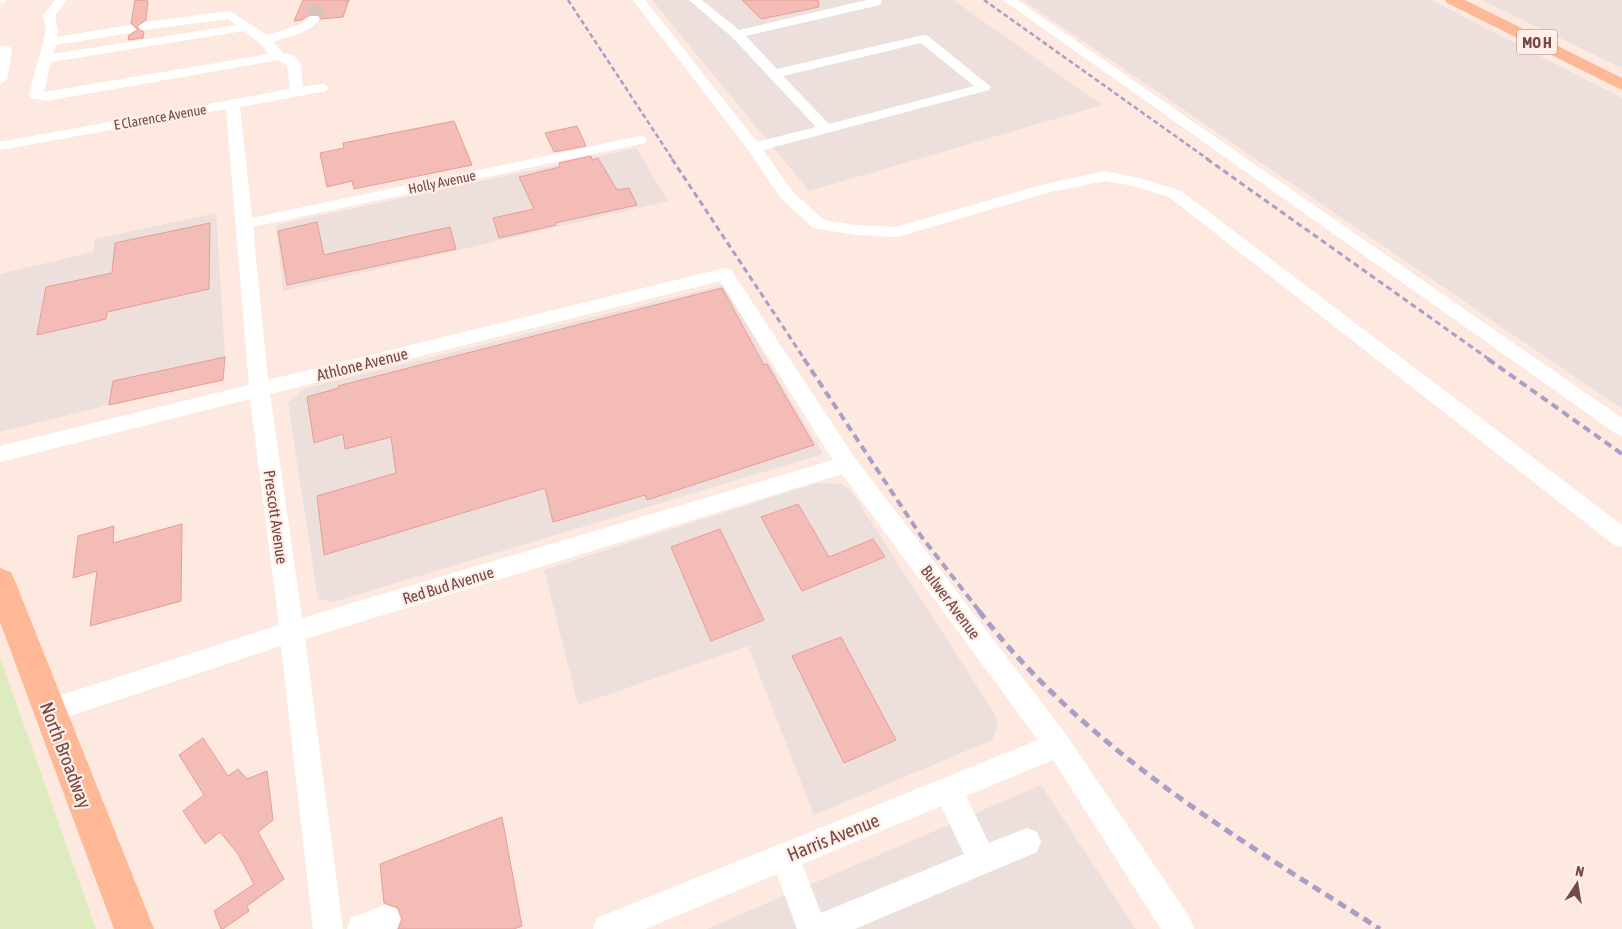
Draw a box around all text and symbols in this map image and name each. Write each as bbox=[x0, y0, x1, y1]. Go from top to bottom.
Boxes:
road number: MO H bbox=[1517, 30, 1557, 54]
street label: E Clarence Avenue bbox=[112, 101, 208, 133]
street label: Holly Avenue bbox=[407, 167, 477, 197]
street label: Athlone Avenue bbox=[315, 344, 409, 384]
street label: Prescott Avenue bbox=[261, 469, 291, 565]
street label: Bulwer Avenue bbox=[918, 562, 984, 642]
street label: Red Bud Avenue bbox=[400, 563, 496, 607]
street label: North Broadway bbox=[36, 699, 96, 811]
street label: Harris Avenue bbox=[784, 809, 882, 865]
north arrow bbox=[1552, 859, 1602, 909]
text: N bbox=[1574, 863, 1585, 880]

